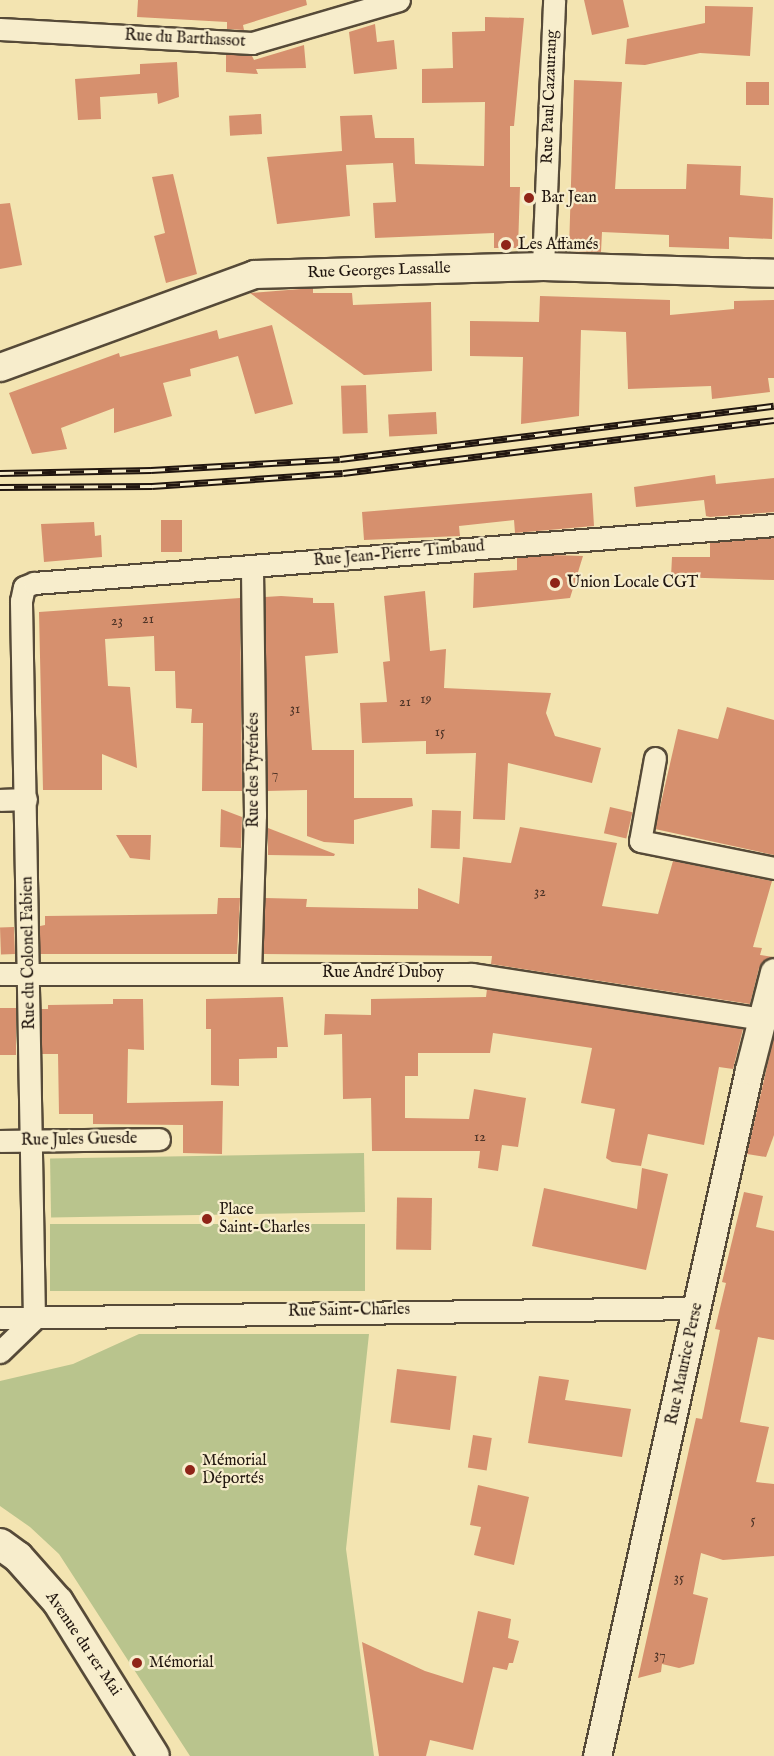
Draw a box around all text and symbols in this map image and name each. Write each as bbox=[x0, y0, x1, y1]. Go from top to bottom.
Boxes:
street label: Rue du Barthassot bbox=[124, 26, 246, 52]
street label: Rue Paul Cazaurang bbox=[538, 29, 562, 165]
place label: Bar Jean bbox=[541, 188, 597, 208]
marker: Bar Jean bbox=[522, 191, 536, 205]
place label: Les Affamés bbox=[518, 235, 598, 255]
marker: Les Affamés bbox=[499, 238, 513, 252]
street label: Rue Georges Lassalle bbox=[307, 259, 451, 283]
street label: Rue Jean-Pierre Timbaud bbox=[313, 537, 485, 571]
place label: Union Locale CGT bbox=[567, 573, 698, 593]
marker: Union Locale CGT bbox=[548, 576, 562, 590]
house number: 21 bbox=[142, 611, 154, 627]
house number: 23 bbox=[111, 613, 123, 629]
house number: 19 bbox=[420, 691, 432, 707]
house number: 21 bbox=[399, 694, 411, 710]
house number: 31 bbox=[290, 701, 300, 717]
street label: Rue des Pyrénées bbox=[244, 712, 264, 828]
house number: 15 bbox=[435, 724, 445, 740]
house number: 7 bbox=[272, 766, 278, 782]
street label: Rue du Colonel Fabien bbox=[18, 876, 40, 1030]
house number: 32 bbox=[534, 884, 546, 900]
street label: Rue André Duboy bbox=[322, 963, 444, 983]
street label: Rue Jules Guesde bbox=[21, 1129, 137, 1151]
house number: 12 bbox=[474, 1129, 486, 1145]
place label: Place Saint-Charles bbox=[219, 1200, 310, 1238]
marker: Place Saint-Charles bbox=[200, 1212, 214, 1226]
street label: Rue Saint-Charles bbox=[288, 1300, 410, 1322]
street label: Rue Maurice Perse bbox=[663, 1301, 707, 1427]
place label: Mémorial Déportés bbox=[202, 1451, 267, 1489]
marker: Mémorial Déportés bbox=[183, 1463, 197, 1477]
house number: 5 bbox=[750, 1512, 756, 1528]
house number: 35 bbox=[674, 1570, 684, 1586]
street label: Avenue du 1er Mai bbox=[41, 1588, 125, 1700]
house number: 37 bbox=[654, 1647, 666, 1663]
place label: Mémorial bbox=[149, 1653, 214, 1673]
marker: Mémorial bbox=[130, 1656, 144, 1670]

